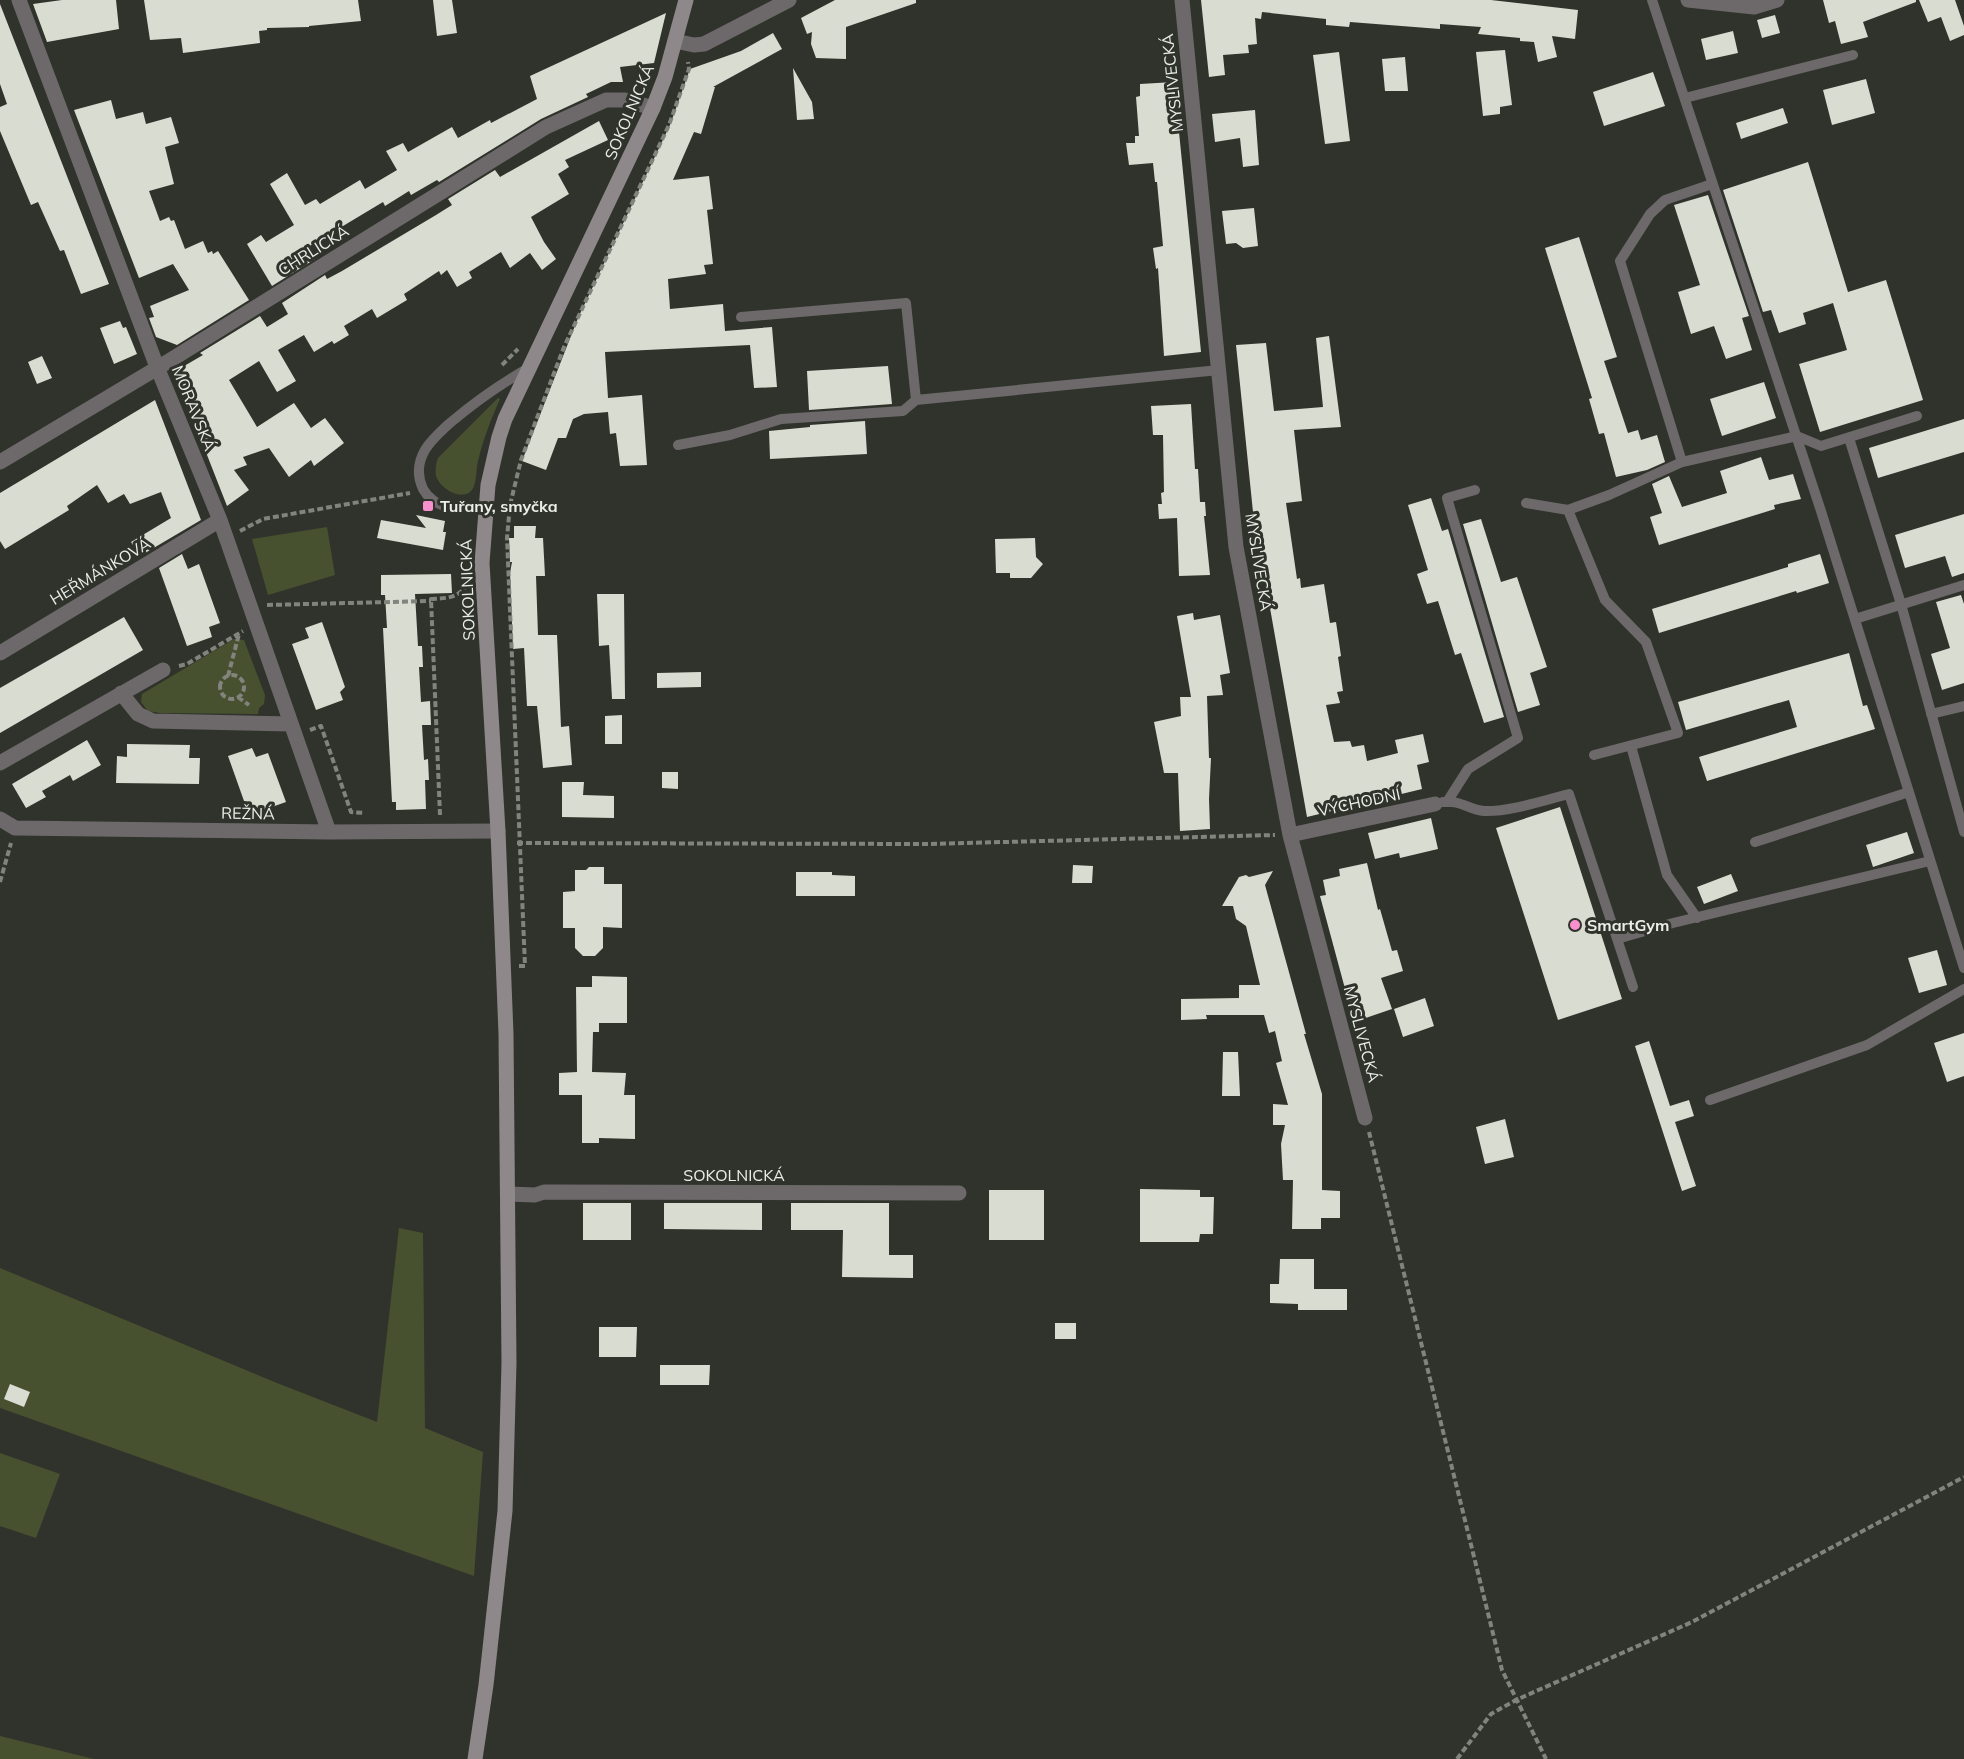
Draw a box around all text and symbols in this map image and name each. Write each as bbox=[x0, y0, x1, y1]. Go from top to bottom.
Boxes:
street label: MYSLIVECKÁ bbox=[1157, 33, 1187, 133]
street label: SOKOLNICKÁ bbox=[600, 61, 658, 163]
street label: CHRLICKÁ bbox=[274, 220, 352, 280]
street label: MORAVSKÁ bbox=[168, 362, 220, 454]
place label: Tuřany, smyčka bbox=[440, 496, 558, 516]
marker: Tuřany, smyčka bbox=[421, 499, 435, 513]
street label: MYSLIVECKÁ bbox=[1241, 512, 1277, 613]
street label: HEŘMÁNKOVÁ bbox=[46, 533, 154, 609]
street label: SOKOLNICKÁ bbox=[455, 539, 479, 641]
street label: VÝCHODNÍ bbox=[1316, 783, 1403, 821]
street label: REŽNÁ bbox=[221, 803, 275, 823]
place label: SmartGym bbox=[1587, 915, 1669, 935]
marker: SmartGym bbox=[1568, 918, 1582, 932]
street label: MYSLIVECKÁ bbox=[1340, 984, 1385, 1085]
street label: SOKOLNICKÁ bbox=[683, 1165, 785, 1185]

